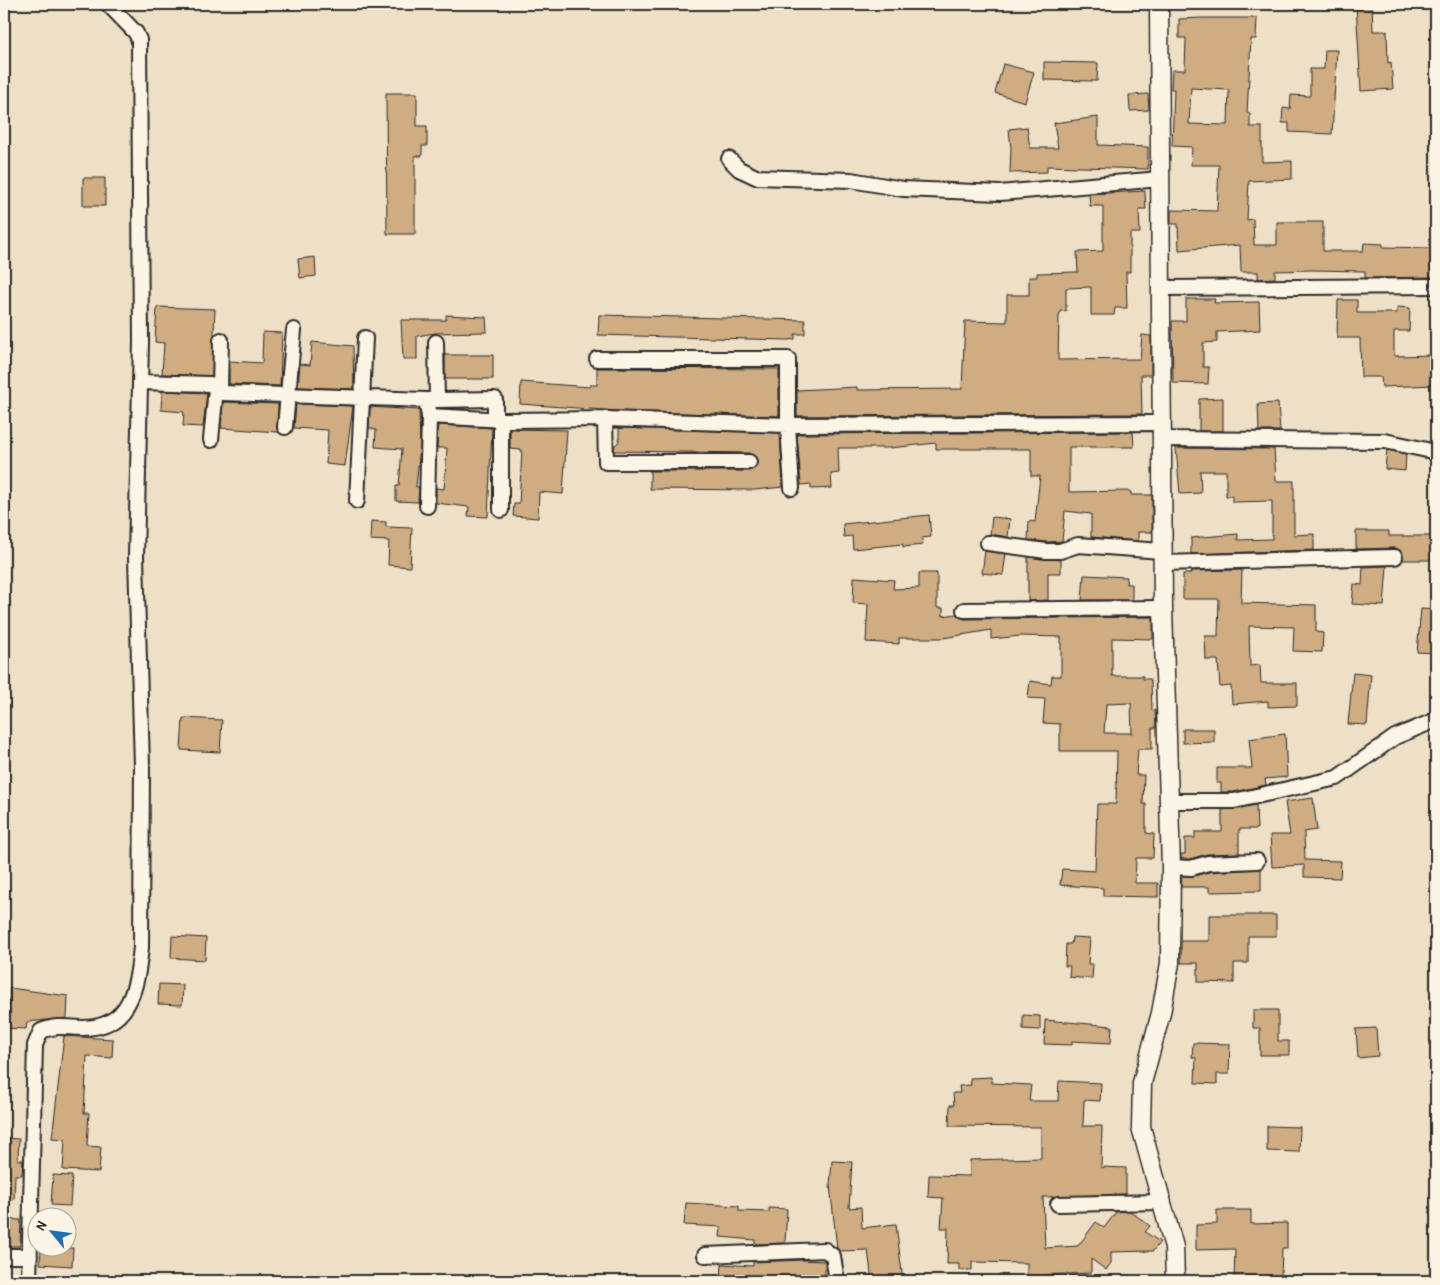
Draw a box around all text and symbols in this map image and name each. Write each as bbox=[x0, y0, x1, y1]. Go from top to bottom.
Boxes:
north arrow bbox=[28, 1208, 78, 1258]
text: N bbox=[30, 1217, 51, 1233]

